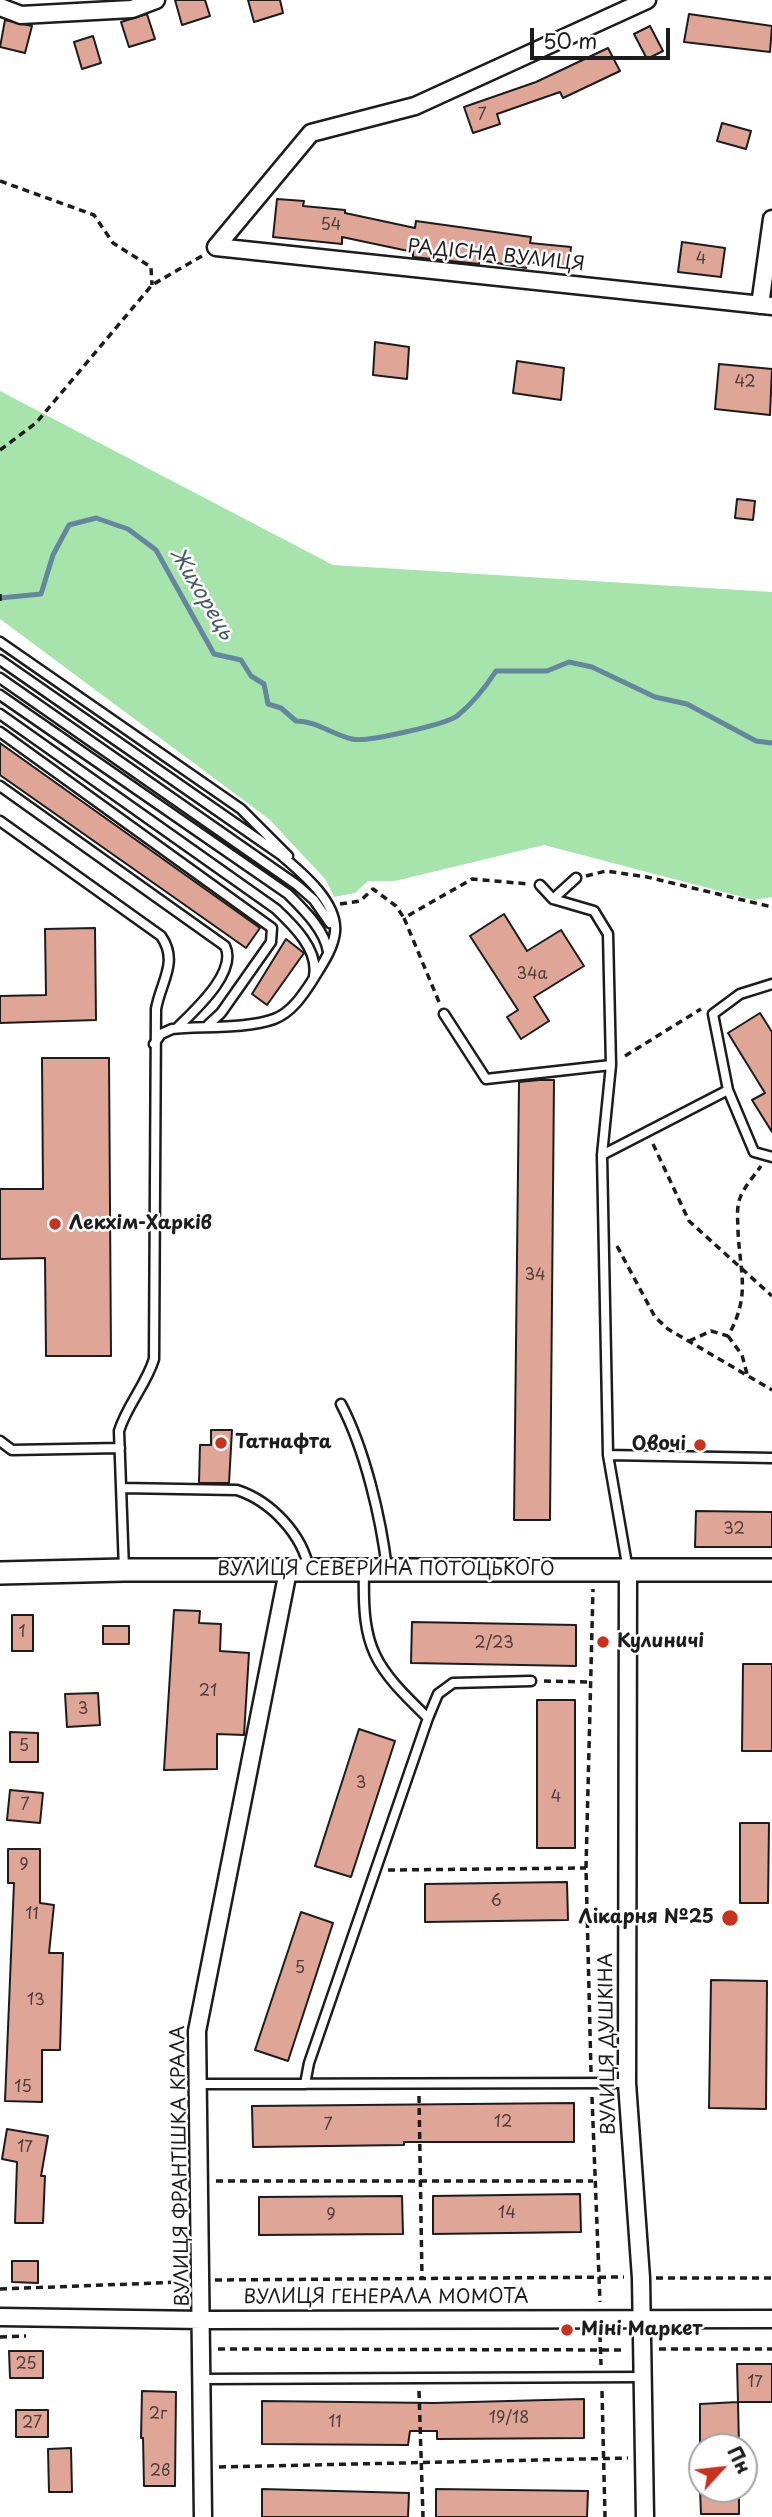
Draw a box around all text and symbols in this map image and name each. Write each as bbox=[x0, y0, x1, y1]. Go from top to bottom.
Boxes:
scale bar bbox=[534, 14, 674, 58]
text: 50 m bbox=[543, 24, 597, 56]
house number: 7 bbox=[477, 106, 487, 126]
house number: 54 bbox=[321, 216, 341, 236]
street label: РАДІСНА ВУЛИЦЯ bbox=[406, 235, 586, 277]
house number: 4 bbox=[696, 250, 706, 270]
house number: 42 bbox=[734, 373, 756, 393]
water label: Жихорець bbox=[164, 543, 238, 645]
house number: 34а bbox=[516, 965, 548, 985]
place label: Лекхім-Харків bbox=[69, 1213, 212, 1235]
marker: Лекхім-Харків bbox=[47, 1216, 63, 1232]
house number: 34 bbox=[524, 1266, 546, 1286]
place label: Татнафта bbox=[235, 1432, 332, 1454]
place label: Овочі bbox=[632, 1434, 686, 1456]
marker: Татнафта bbox=[213, 1435, 229, 1451]
marker: Овочі bbox=[692, 1437, 708, 1453]
house number: 32 bbox=[723, 1520, 745, 1540]
street label: ВУЛИЦЯ СЕВЕРИНА ПОТОЦЬКОГО bbox=[217, 1559, 555, 1581]
house number: 1 bbox=[18, 1623, 26, 1643]
place label: Кулиничі bbox=[617, 1631, 704, 1653]
house number: 2/23 bbox=[474, 1634, 514, 1654]
marker: Кулиничі bbox=[595, 1634, 611, 1650]
house number: 21 bbox=[199, 1682, 217, 1702]
house number: 3 bbox=[78, 1700, 88, 1720]
house number: 5 bbox=[19, 1737, 29, 1757]
house number: 3 bbox=[356, 1774, 366, 1794]
house number: 4 bbox=[551, 1788, 561, 1808]
house number: 7 bbox=[20, 1796, 30, 1816]
house number: 9 bbox=[19, 1856, 29, 1876]
house number: 6 bbox=[490, 1892, 502, 1912]
house number: 11 bbox=[25, 1905, 39, 1925]
place label: Лікарня №25 bbox=[579, 1907, 714, 1929]
marker: Лікарня №25 bbox=[720, 1908, 740, 1928]
street label: ВУЛИЦЯ ДУШКІНА bbox=[595, 1953, 621, 2135]
house number: 5 bbox=[295, 1959, 305, 1979]
house number: 13 bbox=[27, 1991, 45, 2011]
street label: ВУЛИЦЯ ФРАНТІШКА КРАЛА bbox=[167, 2025, 195, 2307]
house number: 15 bbox=[14, 2078, 32, 2098]
house number: 12 bbox=[494, 2113, 512, 2133]
house number: 7 bbox=[323, 2116, 333, 2136]
house number: 17 bbox=[17, 2138, 33, 2158]
house number: 14 bbox=[498, 2204, 516, 2224]
house number: 9 bbox=[326, 2206, 336, 2226]
street label: ВУЛИЦЯ ГЕНЕРАЛА МОМОТА bbox=[243, 2287, 529, 2309]
place label: Міні Маркет bbox=[581, 2319, 702, 2341]
marker: Міні Маркет bbox=[559, 2322, 575, 2338]
house number: 25 bbox=[15, 2355, 37, 2375]
house number: 17 bbox=[747, 2373, 763, 2393]
house number: 2г bbox=[149, 2405, 167, 2425]
house number: 19/18 bbox=[489, 2409, 529, 2429]
house number: 11 bbox=[328, 2413, 342, 2433]
house number: 27 bbox=[22, 2414, 42, 2434]
north arrow bbox=[688, 2433, 758, 2503]
text: Пн bbox=[721, 2441, 759, 2478]
house number: 2в bbox=[150, 2462, 170, 2482]

